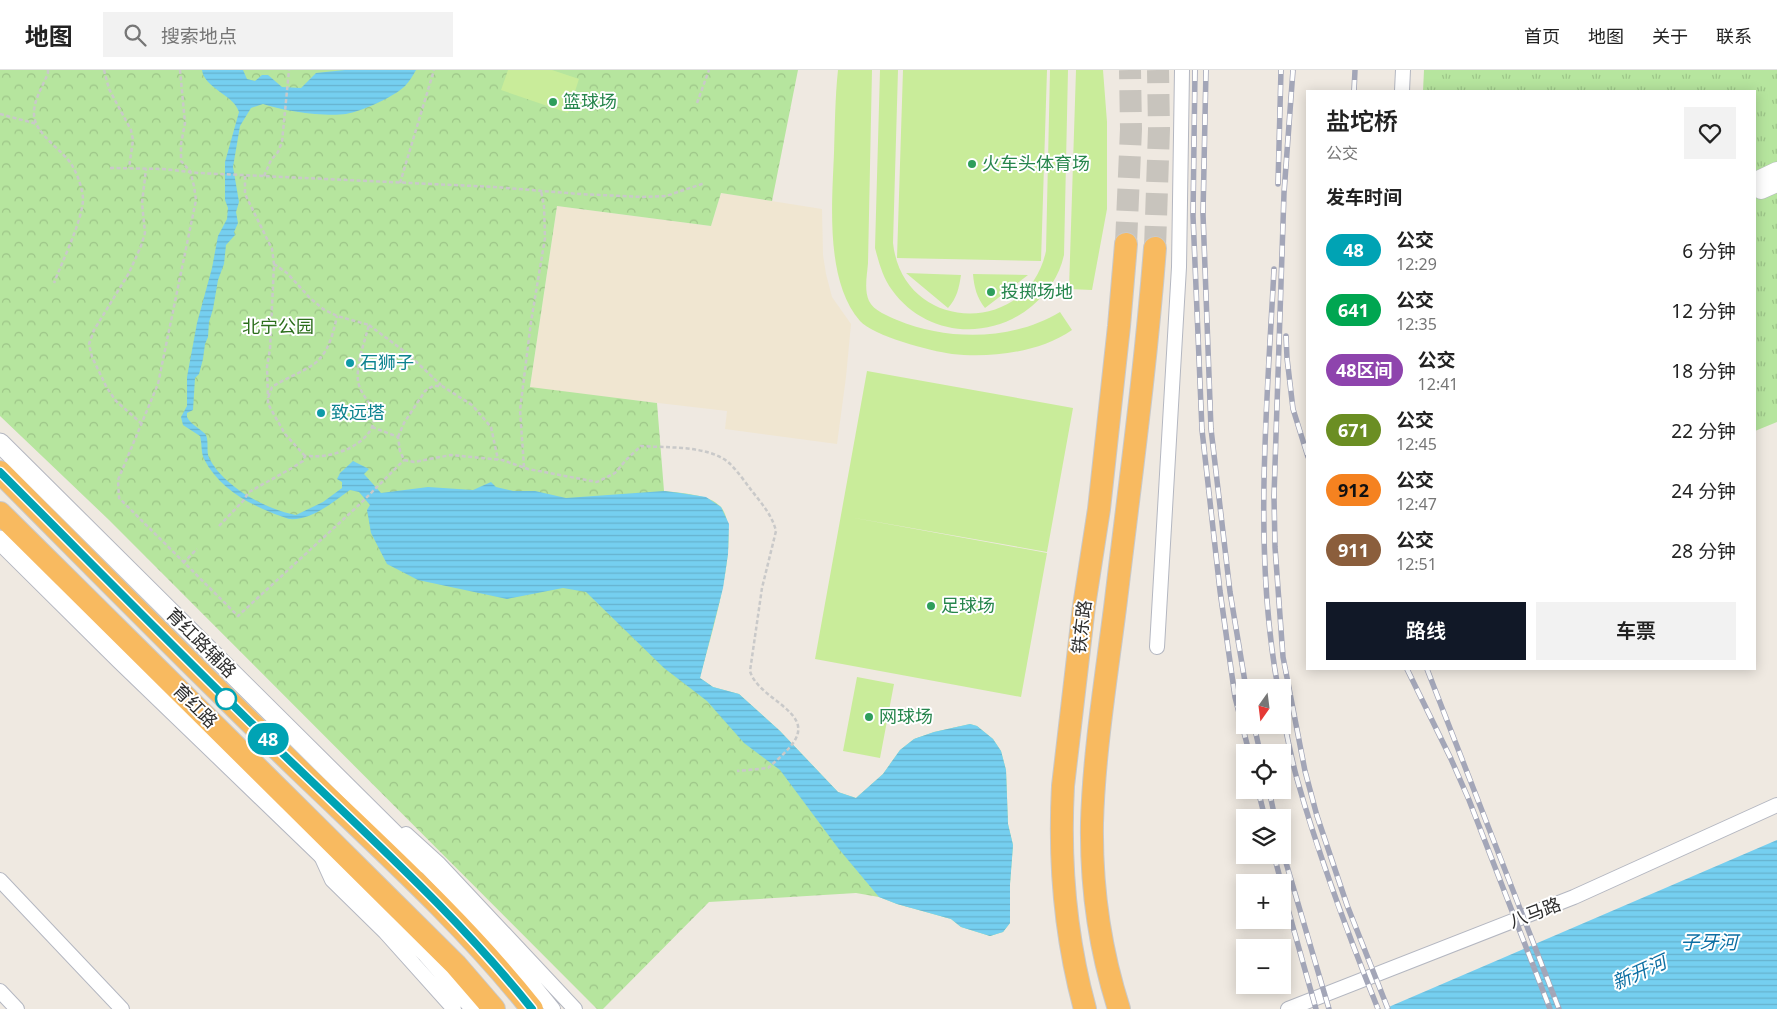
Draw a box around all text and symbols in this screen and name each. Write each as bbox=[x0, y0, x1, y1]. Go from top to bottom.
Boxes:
search box bbox=[103, 12, 453, 57]
text: 地图 bbox=[25, 19, 73, 52]
icon: search bbox=[121, 21, 149, 49]
text: 搜索地点 bbox=[161, 23, 237, 49]
text: 首页 bbox=[1524, 24, 1560, 48]
text: 地图 bbox=[1588, 24, 1624, 48]
text: 关于 bbox=[1652, 24, 1688, 48]
text: 联系 bbox=[1716, 24, 1752, 48]
place label: 篮球场 bbox=[563, 89, 617, 113]
marker: 篮球场 bbox=[547, 96, 559, 108]
text: 盐坨桥 bbox=[1326, 104, 1398, 137]
button: heart bbox=[1684, 107, 1736, 159]
text: 公交 bbox=[1326, 142, 1358, 164]
place label: 火车头体育场 bbox=[982, 151, 1090, 175]
marker: 火车头体育场 bbox=[966, 158, 978, 170]
text: 发车时间 bbox=[1326, 184, 1402, 210]
text: 公交 bbox=[1396, 227, 1434, 253]
text: 48 bbox=[1343, 238, 1364, 262]
text: 6 分钟 bbox=[1682, 238, 1736, 264]
text: 12:29 bbox=[1396, 253, 1437, 275]
place label: 投掷场地 bbox=[1001, 279, 1073, 303]
marker: 投掷场地 bbox=[985, 286, 997, 298]
text: 公交 bbox=[1396, 287, 1434, 313]
text: 641 bbox=[1338, 298, 1369, 322]
text: 12 分钟 bbox=[1671, 298, 1736, 324]
text: 12:35 bbox=[1396, 313, 1437, 335]
park label: 北宁公园 bbox=[242, 314, 314, 338]
text: 公交 bbox=[1418, 347, 1456, 373]
place label: 石狮子 bbox=[360, 350, 414, 374]
marker: 石狮子 bbox=[344, 357, 356, 369]
text: 48区间 bbox=[1336, 358, 1393, 382]
text: 18 分钟 bbox=[1671, 358, 1736, 384]
text: 12:41 bbox=[1418, 373, 1459, 395]
place label: 致远塔 bbox=[331, 400, 385, 424]
marker: 致远塔 bbox=[315, 407, 327, 419]
text: 公交 bbox=[1396, 407, 1434, 433]
text: 671 bbox=[1338, 418, 1369, 442]
text: 22 分钟 bbox=[1671, 418, 1736, 444]
text: 12:45 bbox=[1396, 433, 1437, 455]
text: 公交 bbox=[1396, 467, 1434, 493]
text: 912 bbox=[1338, 478, 1369, 502]
text: 24 分钟 bbox=[1671, 478, 1736, 504]
text: 12:47 bbox=[1396, 493, 1437, 515]
text: 公交 bbox=[1396, 527, 1434, 553]
text: 911 bbox=[1338, 538, 1369, 562]
text: 28 分钟 bbox=[1671, 538, 1736, 564]
text: 12:51 bbox=[1396, 553, 1437, 575]
place label: 足球场 bbox=[941, 593, 995, 617]
street label: 铁东路 bbox=[1066, 599, 1096, 655]
marker: 足球场 bbox=[925, 600, 937, 612]
street label: 育红路辅路 bbox=[161, 602, 242, 683]
button: 路线 bbox=[1326, 602, 1526, 660]
button: 车票 bbox=[1536, 602, 1736, 660]
street label: 育红路 bbox=[168, 678, 223, 733]
north arrow bbox=[1236, 679, 1291, 734]
map controls bbox=[1236, 679, 1291, 994]
unlabelled marker bbox=[215, 688, 237, 710]
place label: 网球场 bbox=[879, 704, 933, 728]
marker: 网球场 bbox=[863, 711, 875, 723]
line badge: 48 bbox=[246, 723, 290, 755]
text: 48 bbox=[258, 727, 278, 751]
button: locate bbox=[1236, 744, 1291, 799]
button: layers bbox=[1236, 809, 1291, 864]
button: + bbox=[1236, 874, 1291, 929]
street label: 八马路 bbox=[1505, 891, 1564, 933]
water label: 子牙河 bbox=[1680, 929, 1741, 955]
button: − bbox=[1236, 939, 1291, 994]
water label: 新开河 bbox=[1608, 947, 1674, 995]

